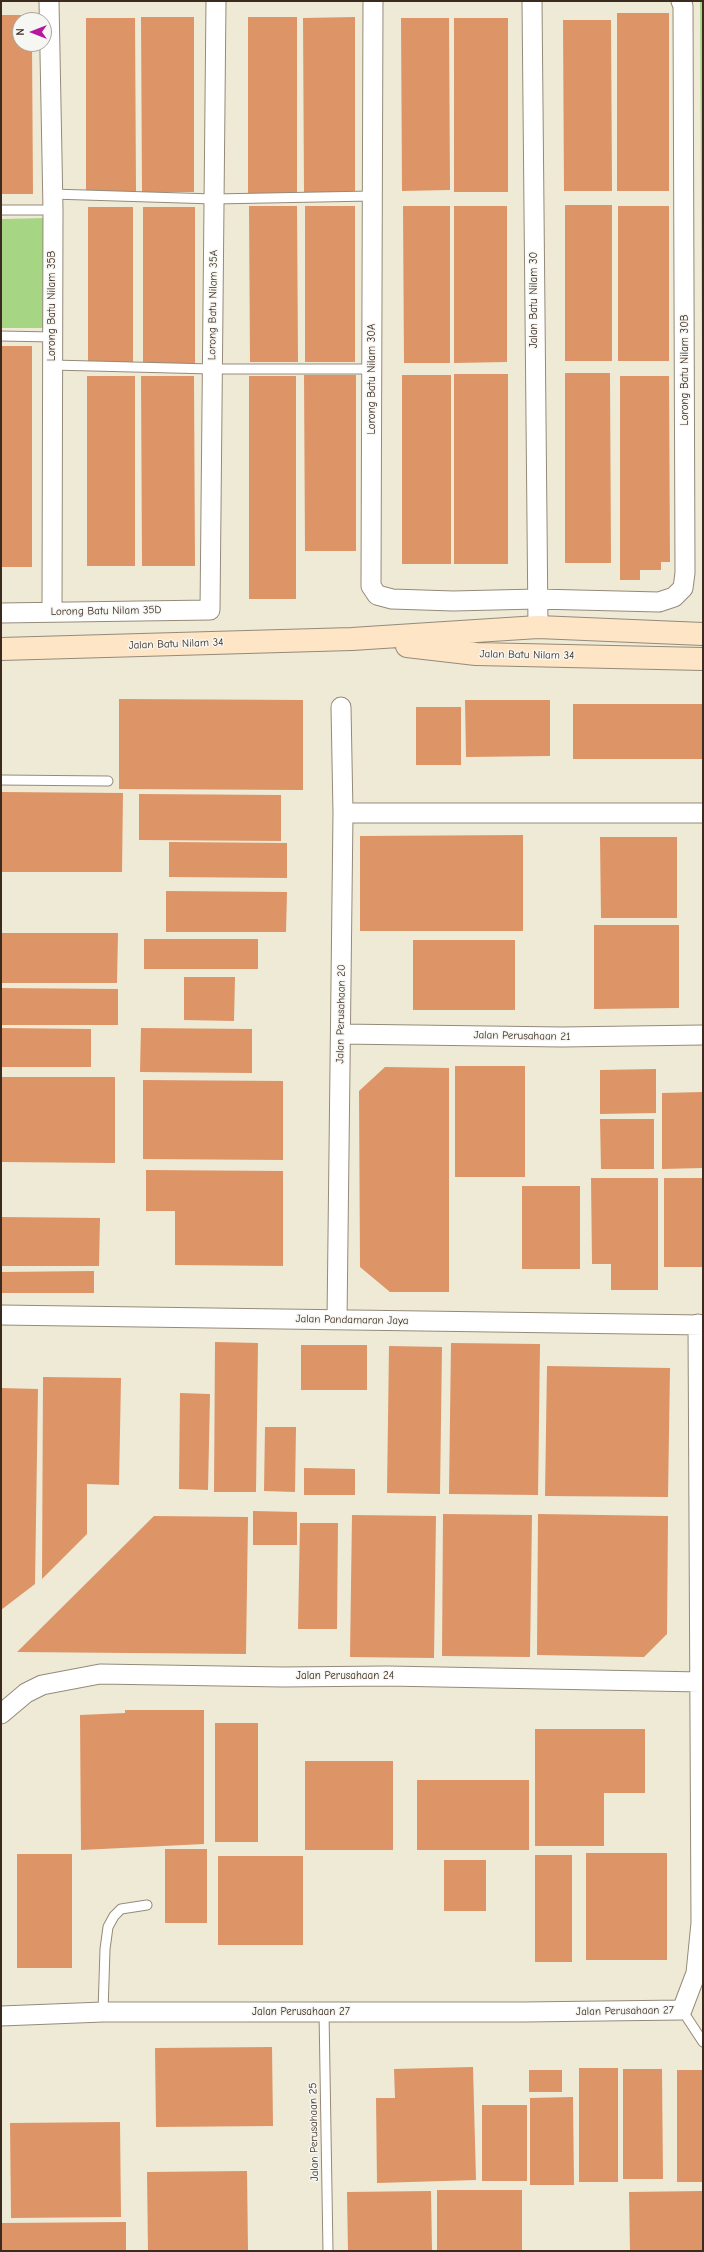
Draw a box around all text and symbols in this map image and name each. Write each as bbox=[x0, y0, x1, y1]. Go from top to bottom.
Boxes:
north arrow bbox=[12, 12, 52, 52]
text: N bbox=[14, 28, 27, 36]
street label: Lorong Batu Nilam 35A bbox=[205, 250, 221, 360]
street label: Lorong Batu Nilam 35B bbox=[45, 251, 59, 361]
street label: Jalan Batu Nilam 30 bbox=[527, 252, 541, 348]
street label: Lorong Batu Nilam 30B bbox=[678, 314, 692, 426]
street label: Lorong Batu Nilam 30A bbox=[365, 324, 379, 434]
street label: Lorong Batu Nilam 35D bbox=[51, 603, 161, 619]
street label: Jalan Batu Nilam 34 bbox=[128, 636, 224, 652]
street label: Jalan Batu Nilam 34 bbox=[479, 648, 575, 662]
street label: Jalan Perusahaan 20 bbox=[334, 964, 348, 1064]
street label: Jalan Perusahaan 21 bbox=[473, 1029, 571, 1043]
street label: Jalan Pandamaran Jaya bbox=[295, 1312, 409, 1328]
street label: Jalan Perusahaan 24 bbox=[296, 1669, 394, 1683]
street label: Jalan Perusahaan 27 bbox=[576, 2004, 674, 2018]
street label: Jalan Perusahaan 27 bbox=[252, 2005, 350, 2019]
street label: Jalan Perusahaan 25 bbox=[307, 2083, 321, 2181]

